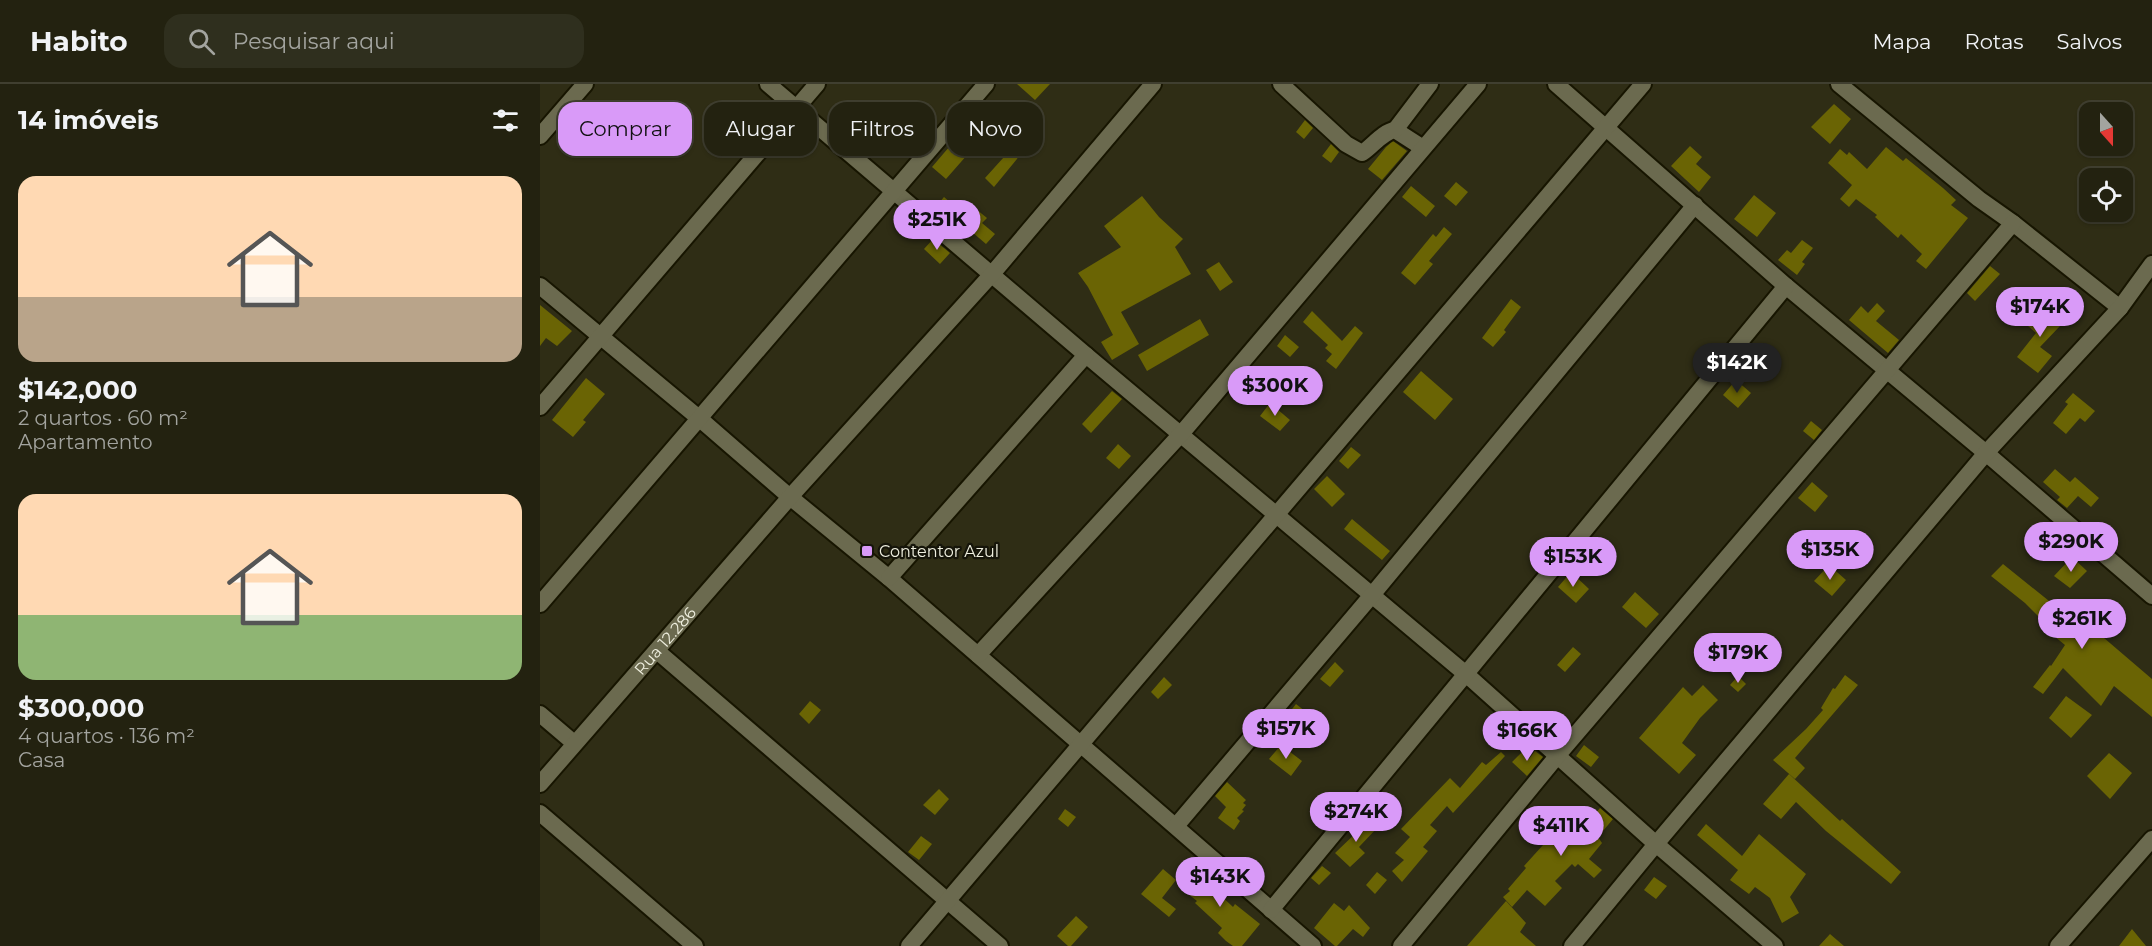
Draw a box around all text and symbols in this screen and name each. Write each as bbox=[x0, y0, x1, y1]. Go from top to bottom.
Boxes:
search box bbox=[164, 14, 584, 68]
text: Habito bbox=[30, 24, 128, 58]
icon: search bbox=[185, 25, 218, 58]
text: Pesquisar aqui bbox=[233, 28, 395, 55]
text: Mapa bbox=[1872, 29, 1931, 54]
text: Rotas bbox=[1964, 29, 2024, 54]
text: Salvos bbox=[2057, 29, 2122, 54]
chip: Comprar bbox=[558, 102, 692, 156]
chip: Alugar bbox=[704, 102, 817, 156]
chip: Filtros bbox=[829, 102, 935, 156]
chip: Novo bbox=[947, 102, 1043, 156]
north arrow bbox=[2079, 102, 2133, 156]
map controls bbox=[2079, 102, 2133, 222]
text: 14 imóveis bbox=[18, 104, 159, 136]
icon: filters bbox=[489, 104, 522, 137]
button: locate bbox=[2079, 168, 2133, 222]
pin: $251K bbox=[895, 200, 979, 251]
text: $251K bbox=[907, 207, 967, 231]
icon: home bbox=[216, 215, 324, 323]
pin: $174K bbox=[1998, 287, 2082, 338]
text: $174K bbox=[2010, 294, 2070, 318]
pin: $142K bbox=[1695, 343, 1779, 394]
text: $142K bbox=[1707, 350, 1767, 374]
pin: $300K bbox=[1233, 366, 1317, 417]
text: $300K bbox=[1242, 373, 1308, 397]
text: $142,000 bbox=[18, 374, 137, 406]
text: 2 quartos · 60 m² bbox=[18, 406, 188, 430]
text: Apartamento bbox=[18, 430, 153, 454]
pin: $290K bbox=[2029, 522, 2113, 573]
text: $290K bbox=[2038, 529, 2104, 553]
pin: $135K bbox=[1788, 530, 1872, 581]
icon: home bbox=[216, 533, 324, 641]
pin: $153K bbox=[1531, 537, 1615, 588]
text: $135K bbox=[1801, 537, 1859, 561]
place label: Contentor Azul bbox=[879, 542, 999, 561]
marker: Contentor Azul bbox=[860, 544, 874, 558]
text: $153K bbox=[1544, 544, 1602, 568]
pin: $261K bbox=[2040, 599, 2124, 650]
street label: Rua 12.286 bbox=[631, 603, 700, 679]
text: $261K bbox=[2052, 606, 2112, 630]
pin: $179K bbox=[1696, 633, 1780, 684]
text: $179K bbox=[1708, 640, 1768, 664]
text: $300,000 bbox=[18, 692, 144, 724]
pin: $157K bbox=[1244, 709, 1328, 760]
pin: $166K bbox=[1485, 711, 1569, 762]
text: $157K bbox=[1256, 716, 1316, 740]
text: $166K bbox=[1497, 718, 1557, 742]
text: 4 quartos · 136 m² bbox=[18, 724, 195, 748]
text: Casa bbox=[18, 748, 65, 772]
pin: $274K bbox=[1314, 792, 1398, 843]
text: $274K bbox=[1324, 799, 1388, 823]
pin: $411K bbox=[1519, 806, 1603, 857]
text: $411K bbox=[1533, 813, 1589, 837]
pin: $143K bbox=[1178, 857, 1262, 908]
text: $143K bbox=[1190, 864, 1250, 888]

